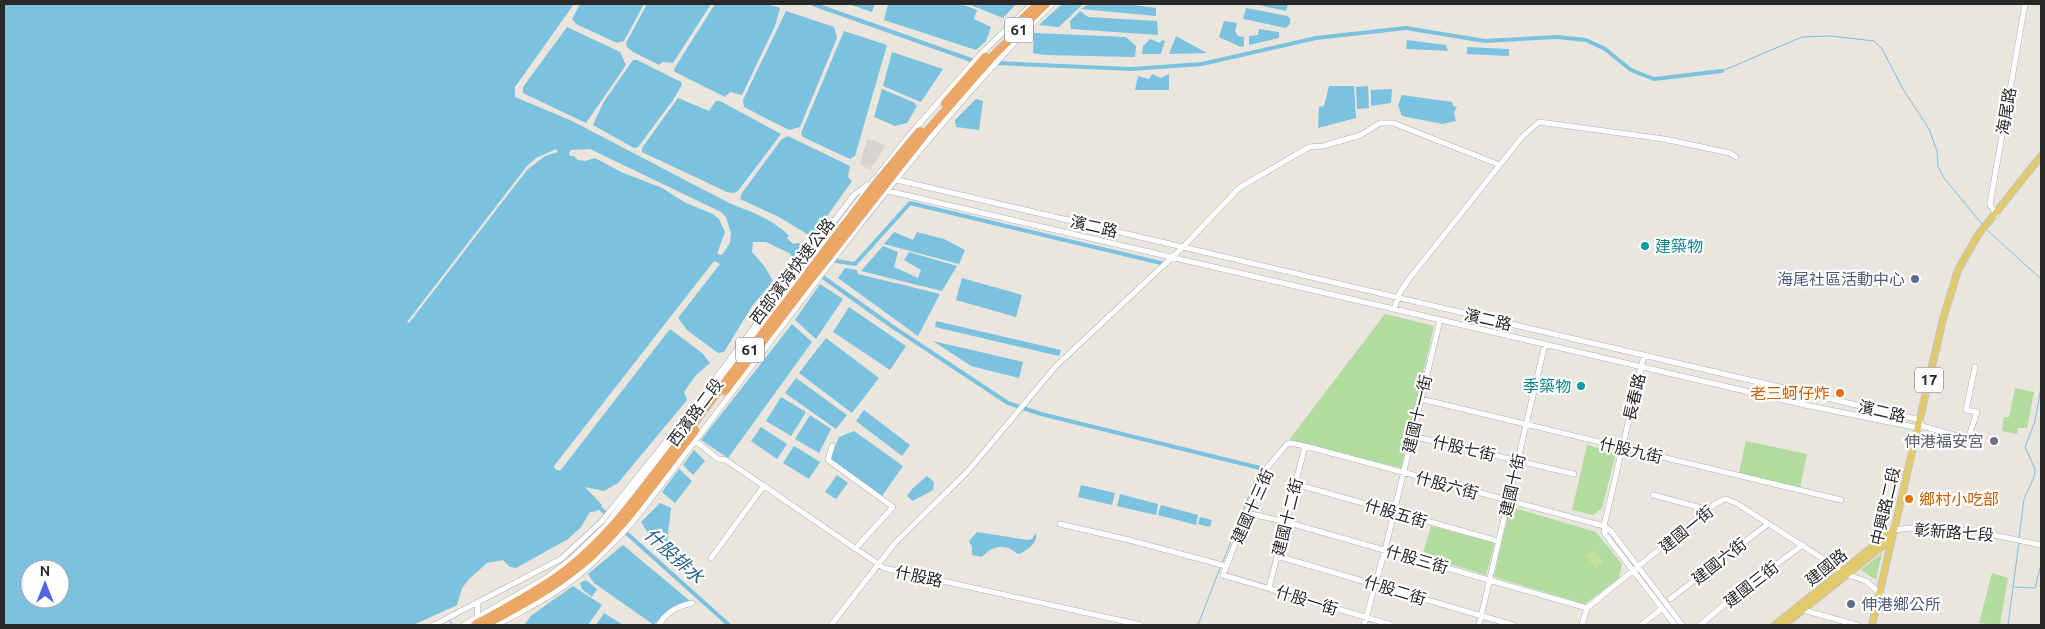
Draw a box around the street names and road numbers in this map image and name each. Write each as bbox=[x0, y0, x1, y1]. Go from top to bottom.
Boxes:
road number: 61 bbox=[1005, 18, 1033, 42]
street label: 海尾路 bbox=[1993, 86, 2019, 136]
street label: 濱二路 bbox=[1069, 212, 1119, 240]
street label: 西部濱海快速公路 bbox=[746, 214, 838, 328]
street label: 濱二路 bbox=[1463, 305, 1513, 333]
road number: 61 bbox=[736, 338, 764, 362]
road number: 17 bbox=[1915, 368, 1943, 392]
street label: 長春路 bbox=[1620, 372, 1648, 422]
street label: 建國十一街 bbox=[1399, 373, 1435, 455]
street label: 西濱路二段 bbox=[664, 375, 726, 449]
street label: 濱二路 bbox=[1857, 397, 1907, 425]
street label: 什股七街 bbox=[1431, 432, 1497, 464]
street label: 什股九街 bbox=[1598, 434, 1664, 466]
street label: 建國十街 bbox=[1496, 452, 1528, 518]
street label: 中興路二段 bbox=[1867, 465, 1903, 547]
street label: 建國十三街 bbox=[1228, 466, 1276, 546]
street label: 什股六街 bbox=[1414, 468, 1480, 502]
street label: 建國十二街 bbox=[1269, 476, 1305, 558]
street label: 什股五街 bbox=[1363, 496, 1429, 530]
street label: 建國一街 bbox=[1655, 502, 1717, 556]
street label: 彰新路七段 bbox=[1913, 520, 1995, 544]
street label: 建國六街 bbox=[1688, 534, 1750, 588]
street label: 什股三街 bbox=[1384, 542, 1450, 576]
street label: 建國路 bbox=[1802, 545, 1850, 589]
street label: 建國三街 bbox=[1720, 557, 1782, 611]
street label: 什股路 bbox=[894, 562, 944, 590]
street label: 什股二街 bbox=[1362, 572, 1428, 608]
street label: 什股一街 bbox=[1274, 582, 1340, 618]

